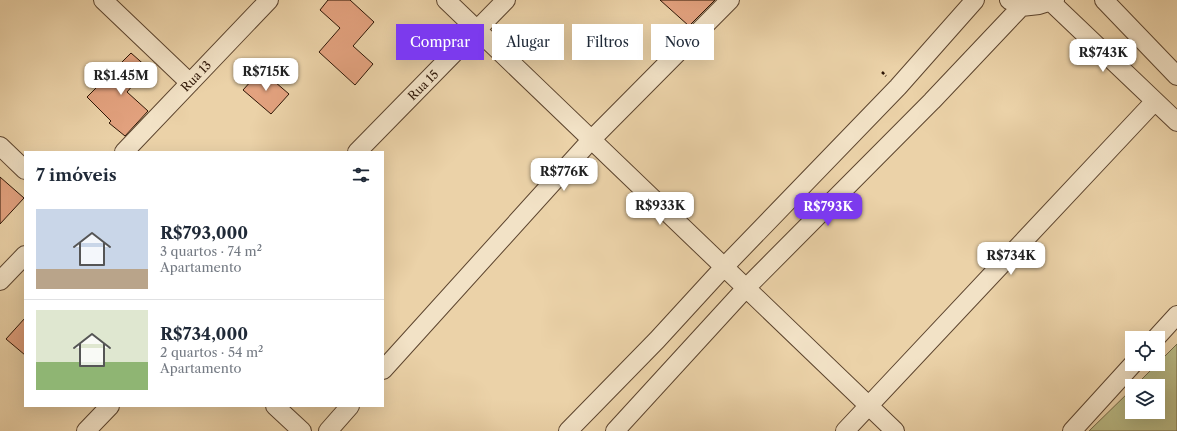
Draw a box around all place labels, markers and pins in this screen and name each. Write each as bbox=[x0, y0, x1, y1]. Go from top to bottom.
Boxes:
pin: R$743K bbox=[1070, 39, 1136, 73]
pin: R$715K bbox=[233, 58, 299, 92]
pin: R$1.45M bbox=[84, 62, 158, 96]
pin: R$776K bbox=[531, 158, 597, 192]
pin: R$933K bbox=[627, 192, 693, 226]
pin: R$793K bbox=[795, 193, 861, 227]
pin: R$734K bbox=[978, 242, 1044, 276]

